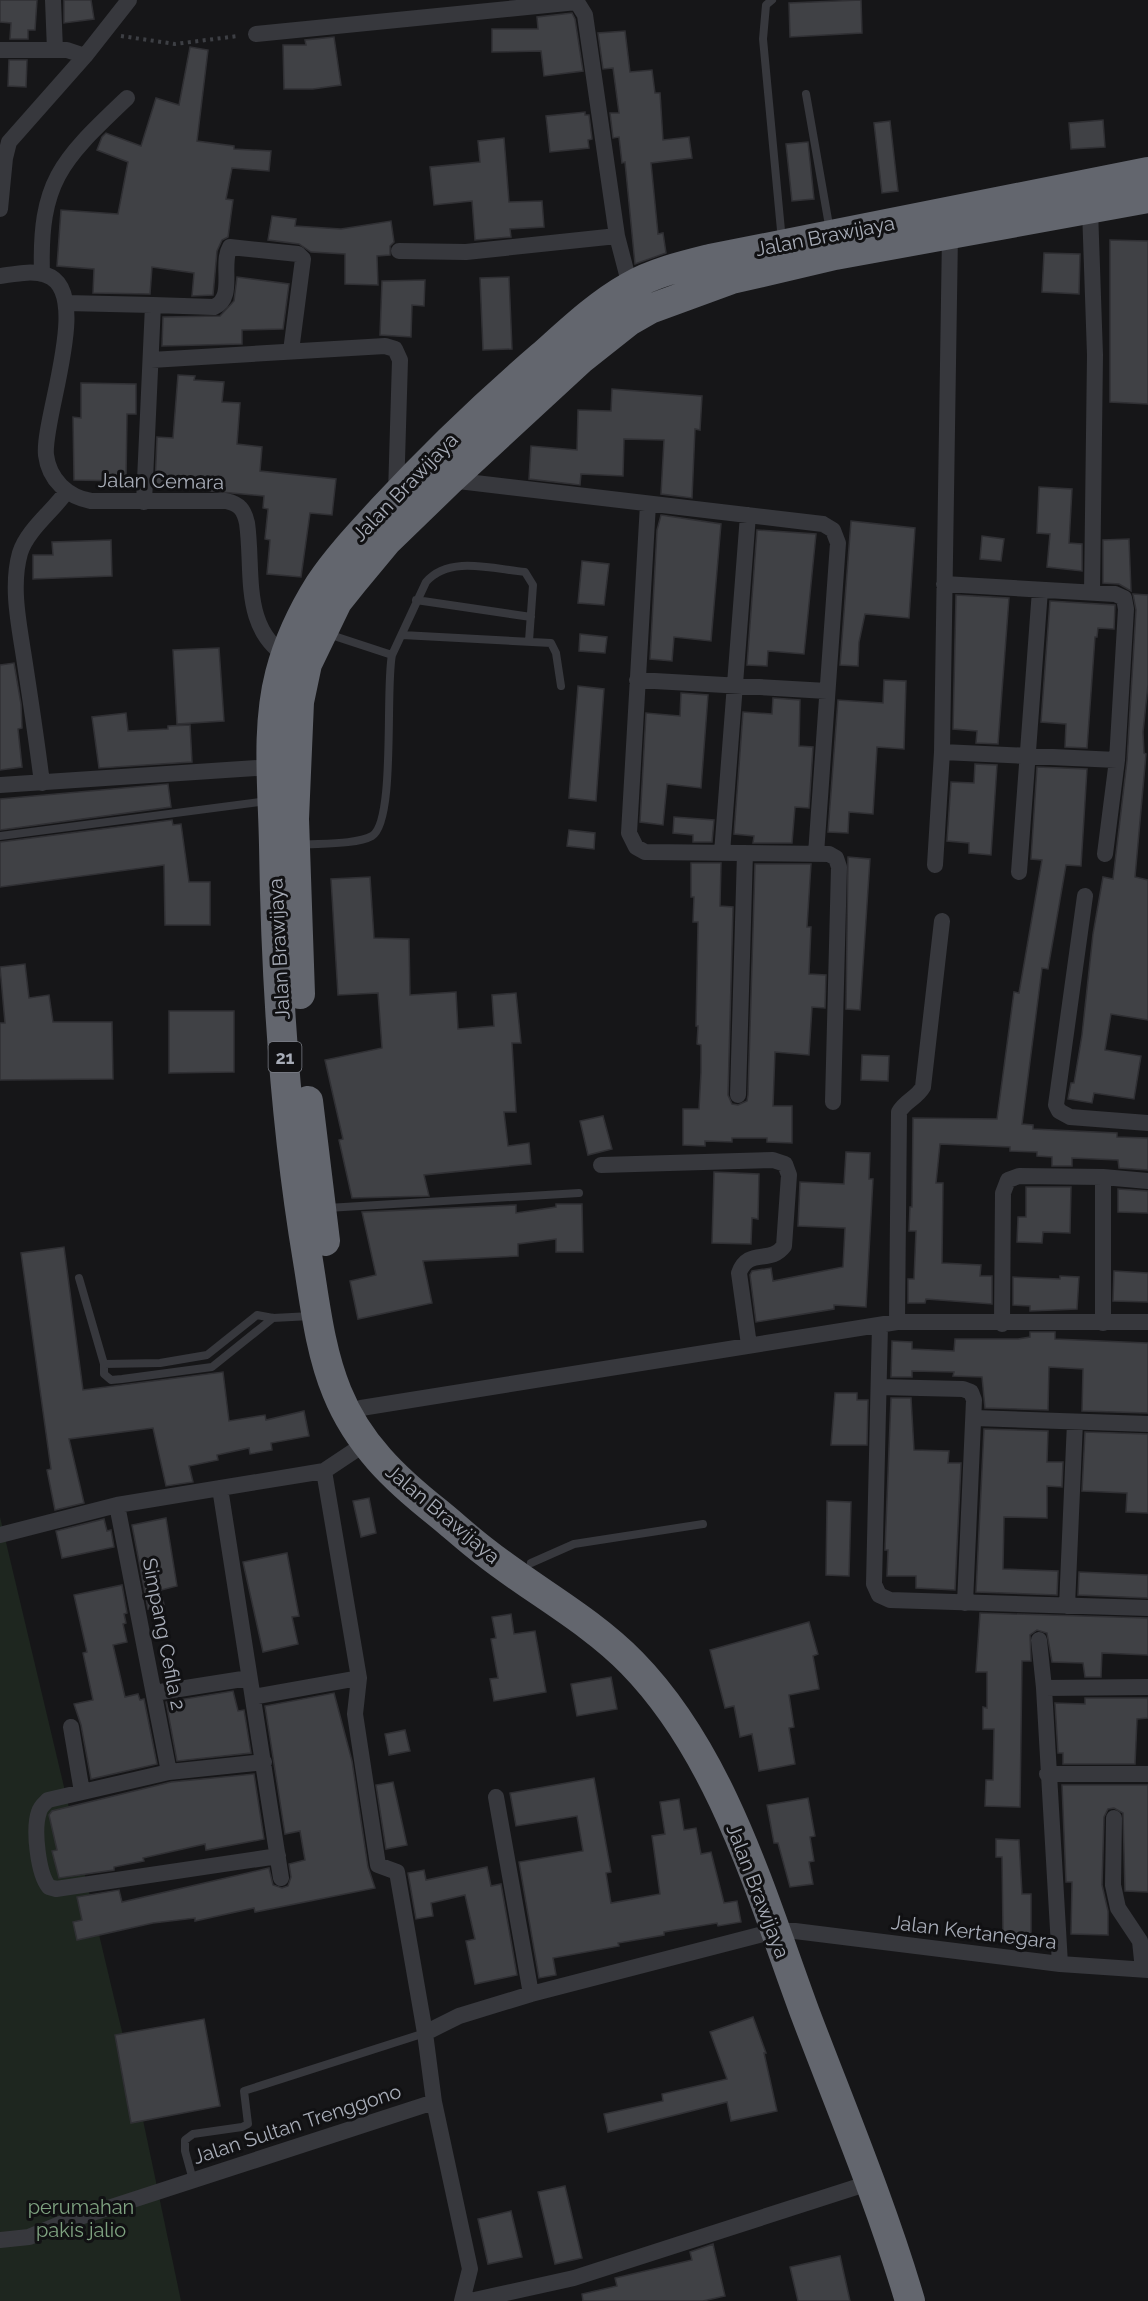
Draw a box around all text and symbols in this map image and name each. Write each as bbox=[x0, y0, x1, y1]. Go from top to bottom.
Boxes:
street label: Jalan Brawijaya bbox=[753, 211, 897, 261]
street label: Jalan Brawijaya bbox=[347, 428, 463, 546]
street label: Jalan Cemara bbox=[98, 468, 224, 494]
street label: Jalan Brawijaya bbox=[263, 878, 295, 1020]
road number: 21 bbox=[268, 1042, 302, 1072]
street label: Jalan Brawijaya bbox=[381, 1459, 505, 1569]
street label: Simpang Cefila 2 bbox=[137, 1556, 191, 1712]
street label: Jalan Brawijaya bbox=[721, 1821, 795, 1961]
street label: Jalan Kertanegara bbox=[890, 1910, 1058, 1954]
street label: Jalan Sultan Trenggono bbox=[190, 2079, 404, 2169]
park label: perumahan pakis jalio bbox=[28, 2195, 134, 2242]

